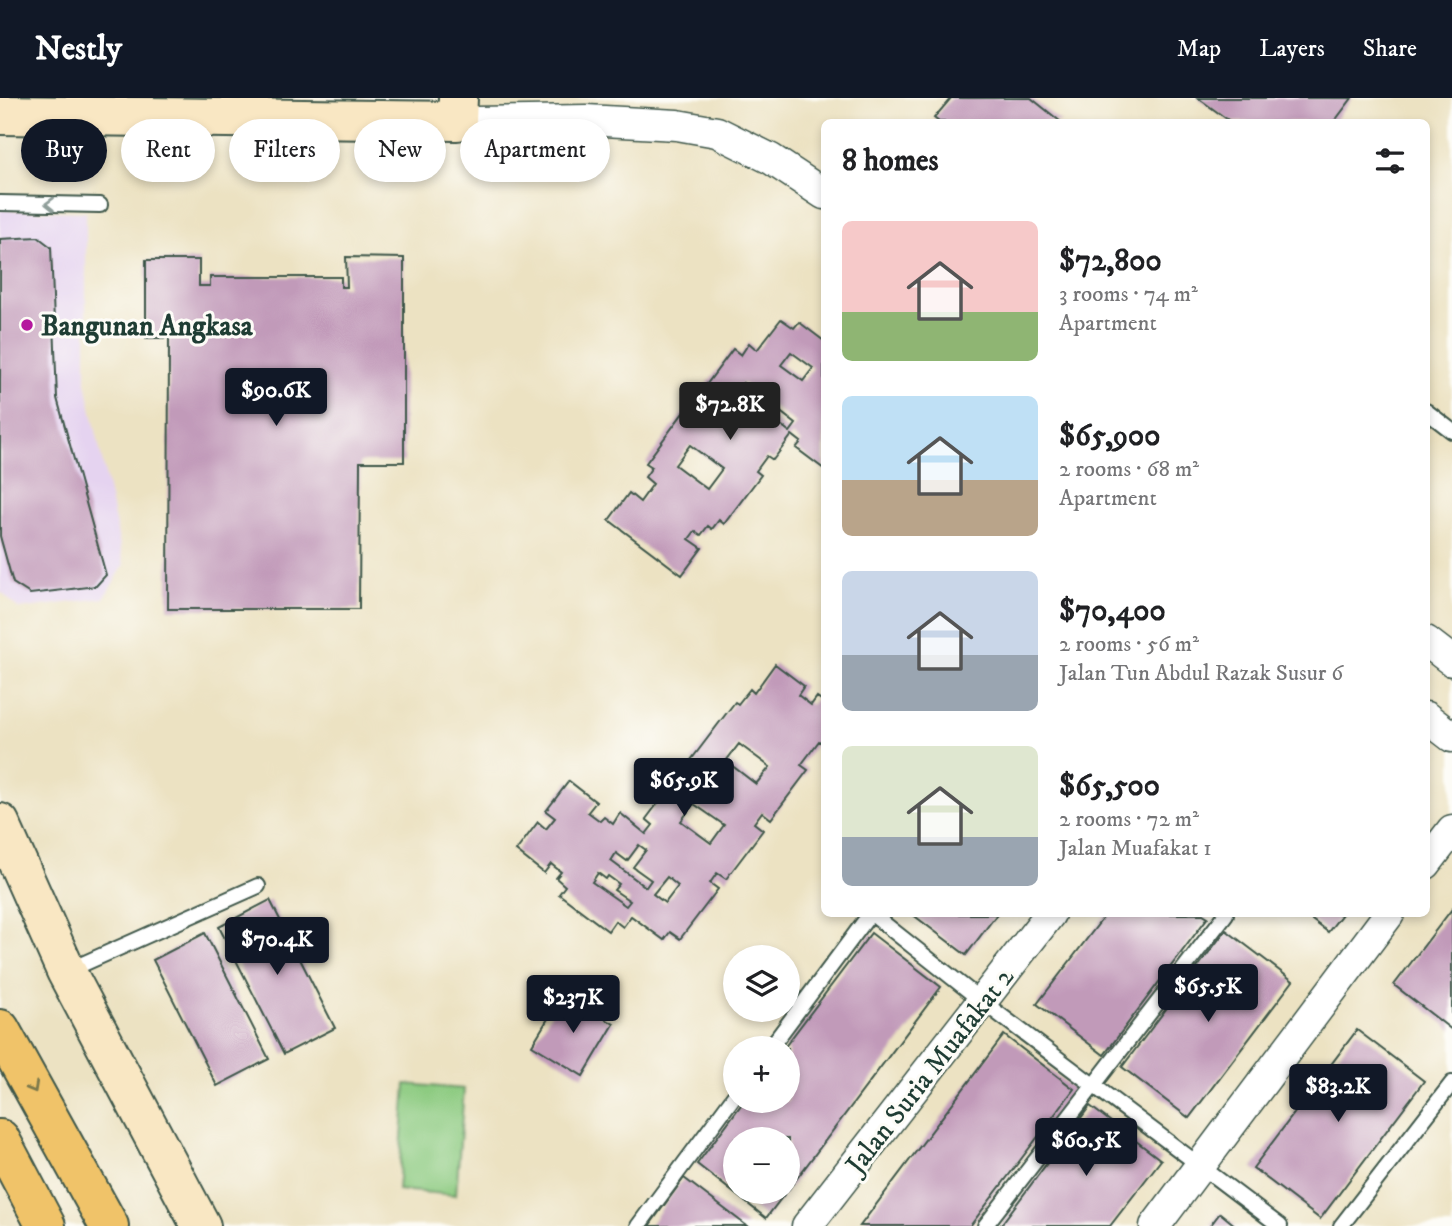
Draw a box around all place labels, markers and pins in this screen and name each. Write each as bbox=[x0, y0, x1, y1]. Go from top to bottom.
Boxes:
place label: Bangunan Angkasa bbox=[41, 309, 254, 344]
marker: Bangunan Angkasa bbox=[19, 317, 35, 333]
pin: $90.6K bbox=[219, 368, 333, 428]
pin: $72.8K bbox=[673, 382, 787, 442]
pin: $65.9K bbox=[627, 758, 741, 818]
pin: $70.4K bbox=[220, 918, 334, 977]
pin: $65.5K bbox=[1151, 964, 1265, 1024]
pin: $237K bbox=[524, 976, 622, 1035]
pin: $83.2K bbox=[1281, 1065, 1395, 1124]
pin: $60.5K bbox=[1029, 1118, 1143, 1178]

